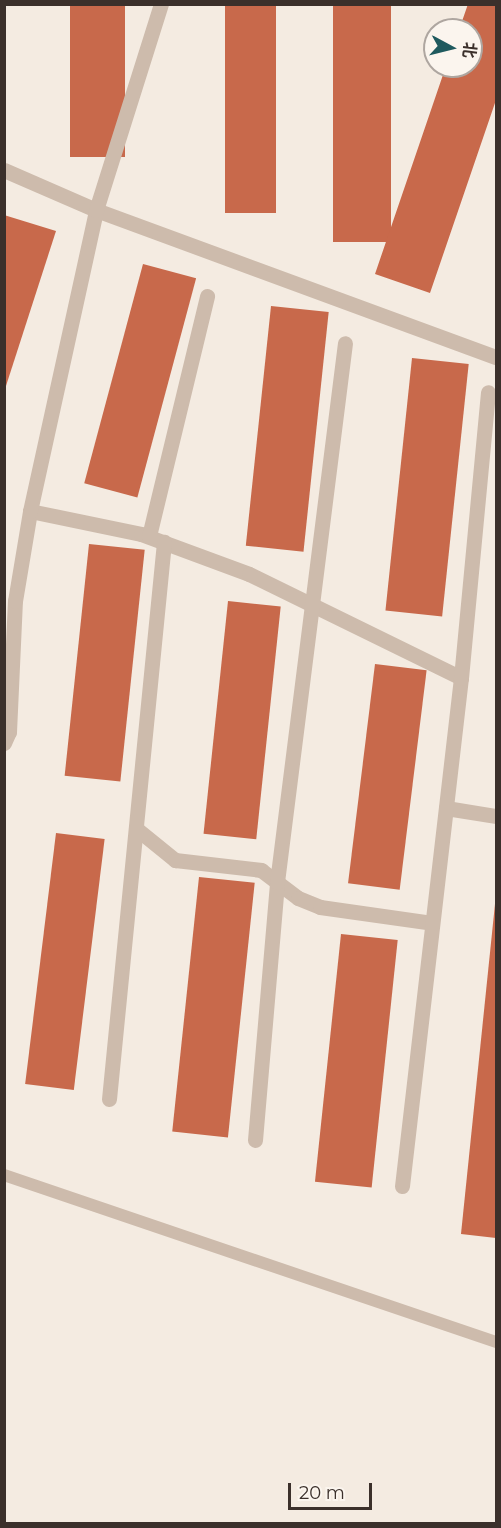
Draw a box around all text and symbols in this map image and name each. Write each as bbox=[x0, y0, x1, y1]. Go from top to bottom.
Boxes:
north arrow bbox=[423, 18, 483, 78]
text: 北 bbox=[459, 41, 480, 59]
scale bar bbox=[291, 1471, 375, 1509]
text: 20 m bbox=[299, 1482, 345, 1504]

